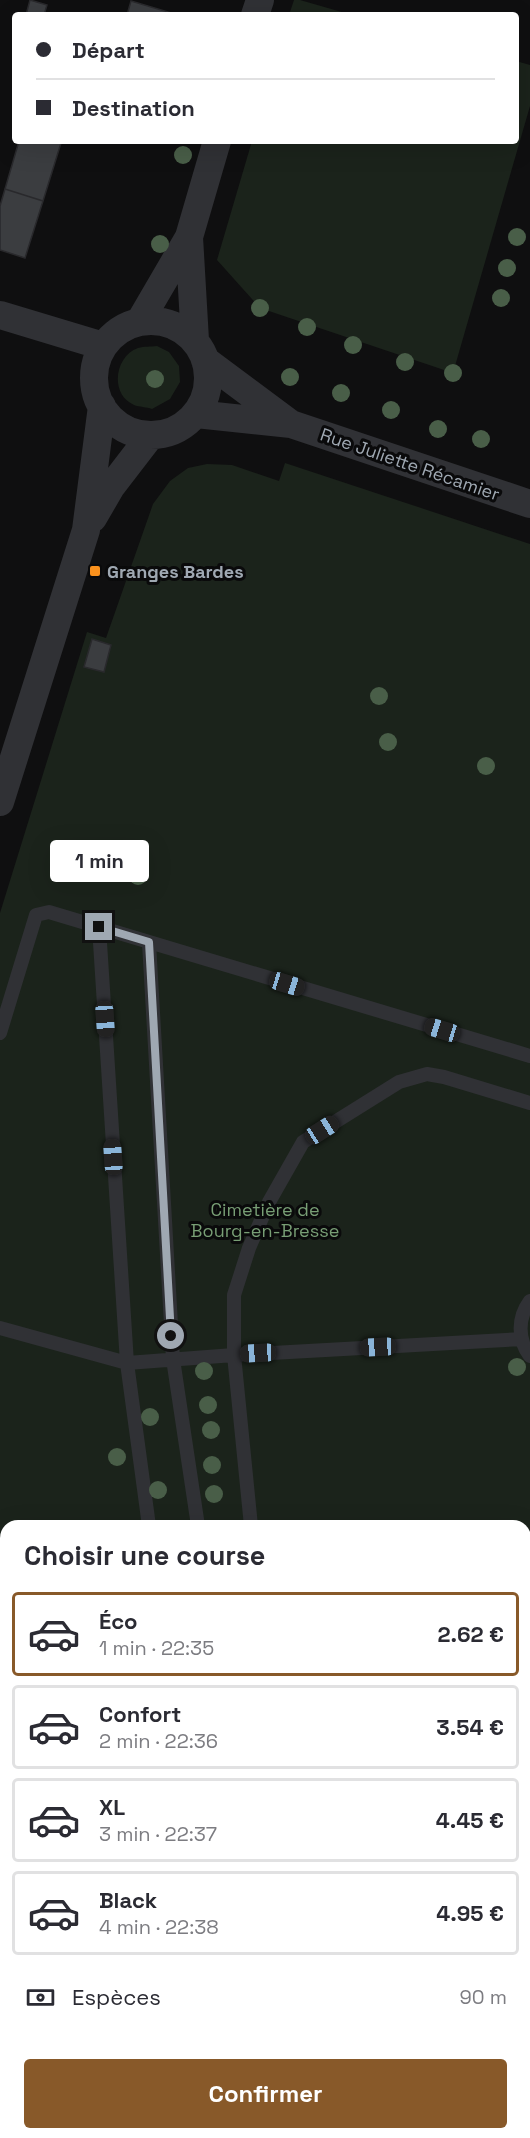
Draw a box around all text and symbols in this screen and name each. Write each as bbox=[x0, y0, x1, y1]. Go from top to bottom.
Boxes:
text: Départ bbox=[72, 36, 145, 64]
text: Destination bbox=[72, 94, 195, 122]
street label: Rue Juliette Récamier bbox=[317, 422, 503, 506]
place label: Granges Bardes bbox=[107, 560, 244, 583]
marker: Granges Bardes bbox=[88, 564, 102, 578]
callout: 1 min bbox=[50, 840, 148, 882]
text: 1 min bbox=[75, 848, 124, 874]
route end bbox=[85, 913, 112, 940]
car bbox=[267, 970, 307, 998]
car bbox=[95, 1000, 115, 1038]
car bbox=[422, 1016, 462, 1044]
car bbox=[302, 1113, 342, 1147]
car bbox=[103, 1138, 123, 1176]
park label: Cimetière de Bourg-en-Bresse bbox=[191, 1198, 339, 1242]
route start bbox=[157, 1322, 184, 1349]
car bbox=[360, 1337, 396, 1357]
car bbox=[240, 1343, 276, 1363]
text: Choisir une course bbox=[24, 1538, 265, 1573]
icon: car bbox=[27, 1607, 81, 1661]
text: Éco bbox=[99, 1607, 138, 1635]
text: 2.62 € bbox=[438, 1620, 504, 1648]
text: 1 min · 22:35 bbox=[99, 1635, 214, 1661]
icon: car bbox=[27, 1700, 81, 1754]
text: Confort bbox=[99, 1700, 181, 1728]
text: 3.54 € bbox=[436, 1713, 504, 1741]
text: 2 min · 22:36 bbox=[99, 1728, 218, 1754]
icon: car bbox=[27, 1793, 81, 1847]
text: XL bbox=[99, 1793, 125, 1821]
text: 4.45 € bbox=[436, 1806, 504, 1834]
text: 3 min · 22:37 bbox=[99, 1821, 217, 1847]
icon: car bbox=[27, 1886, 81, 1940]
text: Black bbox=[99, 1886, 157, 1914]
text: 4.95 € bbox=[436, 1899, 504, 1927]
text: 4 min · 22:38 bbox=[99, 1914, 219, 1940]
icon: cash bbox=[24, 1981, 57, 2014]
text: Espèces bbox=[72, 1983, 161, 2011]
text: 90 m bbox=[460, 1984, 507, 2010]
button: Confirmer bbox=[24, 2059, 507, 2128]

